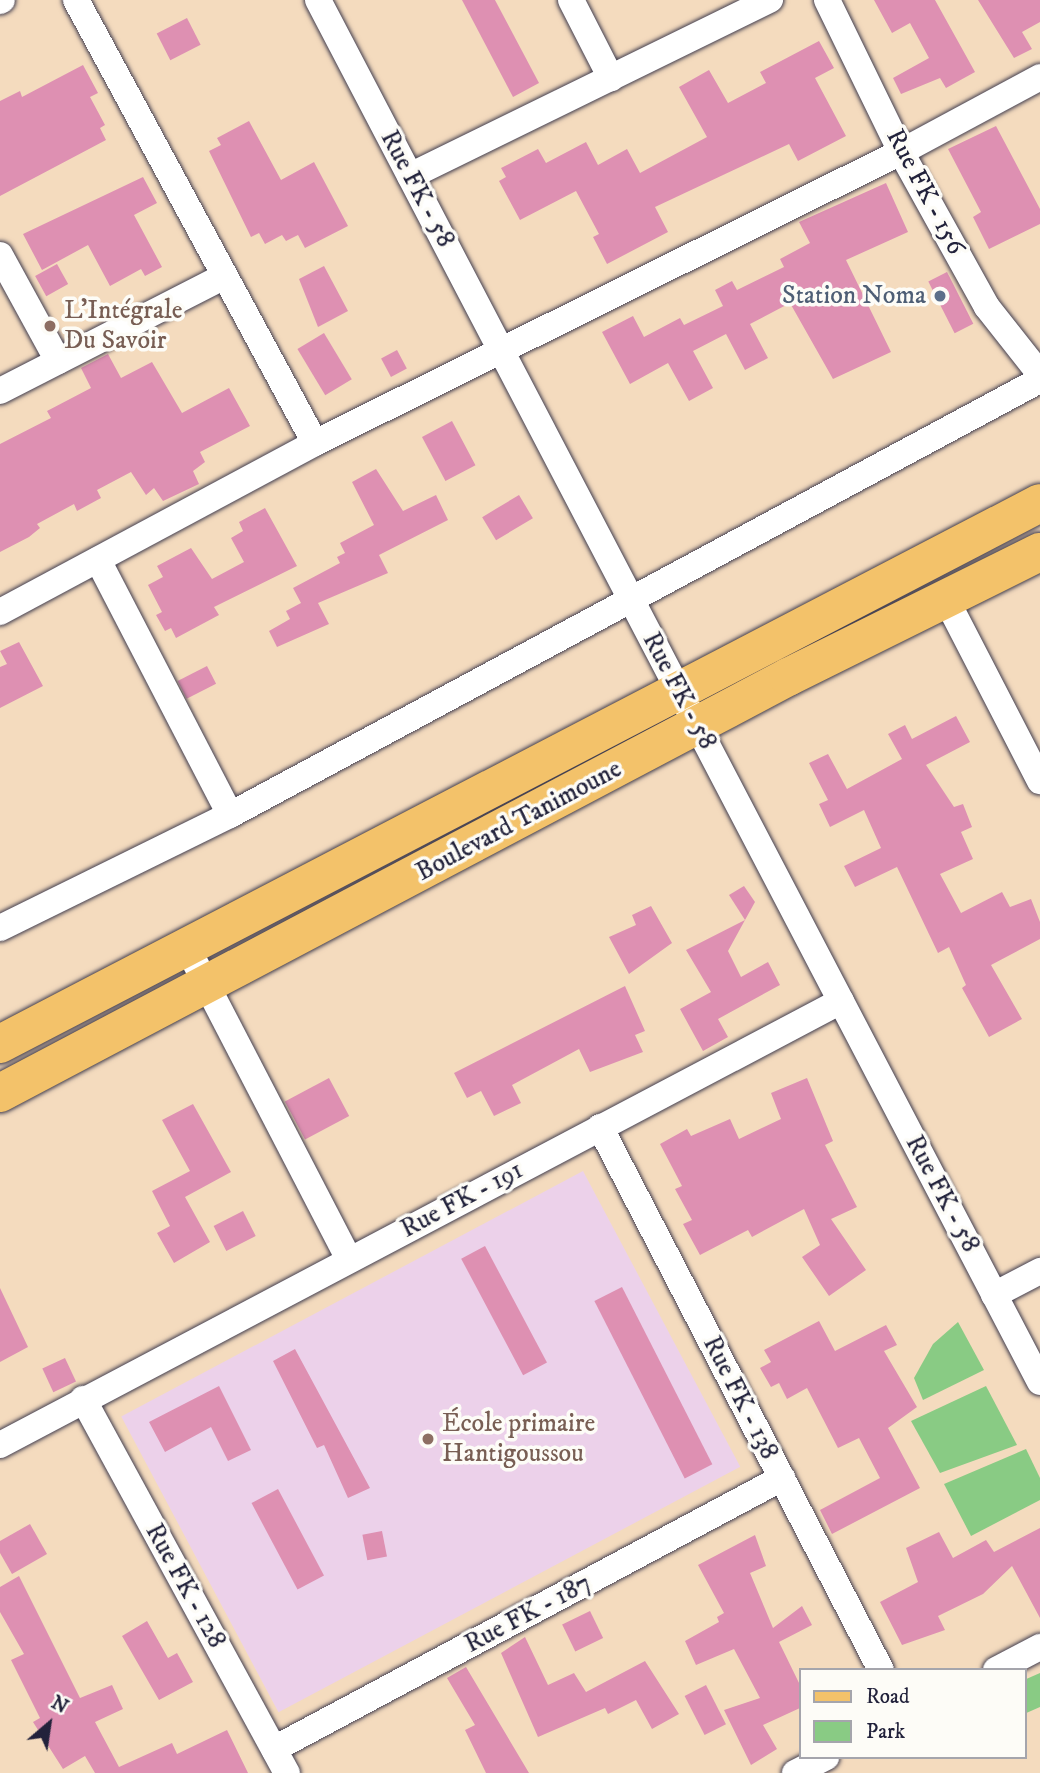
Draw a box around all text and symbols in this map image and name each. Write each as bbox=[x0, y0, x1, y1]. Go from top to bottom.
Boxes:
street label: Rue FK - 156 bbox=[879, 124, 971, 260]
street label: Rue FK - 58 bbox=[373, 125, 461, 253]
place label: Station Noma bbox=[782, 280, 926, 312]
marker: Station Noma bbox=[932, 288, 948, 304]
place label: L'Intégrale Du Savoir bbox=[64, 295, 182, 356]
marker: L'Intégrale Du Savoir bbox=[42, 318, 58, 334]
street label: Rue FK - 58 bbox=[635, 627, 723, 755]
street label: Boulevard Tanimoune bbox=[411, 754, 627, 888]
street label: Rue FK - 58 bbox=[898, 1130, 986, 1258]
street label: Rue FK - 191 bbox=[396, 1155, 528, 1245]
street label: Rue FK - 138 bbox=[696, 1331, 784, 1465]
place label: École primaire Hantigoussou bbox=[442, 1408, 595, 1470]
marker: École primaire Hantigoussou bbox=[420, 1431, 436, 1447]
street label: Rue FK - 128 bbox=[138, 1518, 232, 1654]
street label: Rue FK - 187 bbox=[460, 1568, 596, 1660]
legend bbox=[799, 1668, 1026, 1759]
text: Road bbox=[866, 1684, 910, 1710]
north arrow bbox=[14, 1689, 84, 1759]
text: N bbox=[47, 1691, 72, 1719]
text: Park bbox=[866, 1719, 905, 1745]

